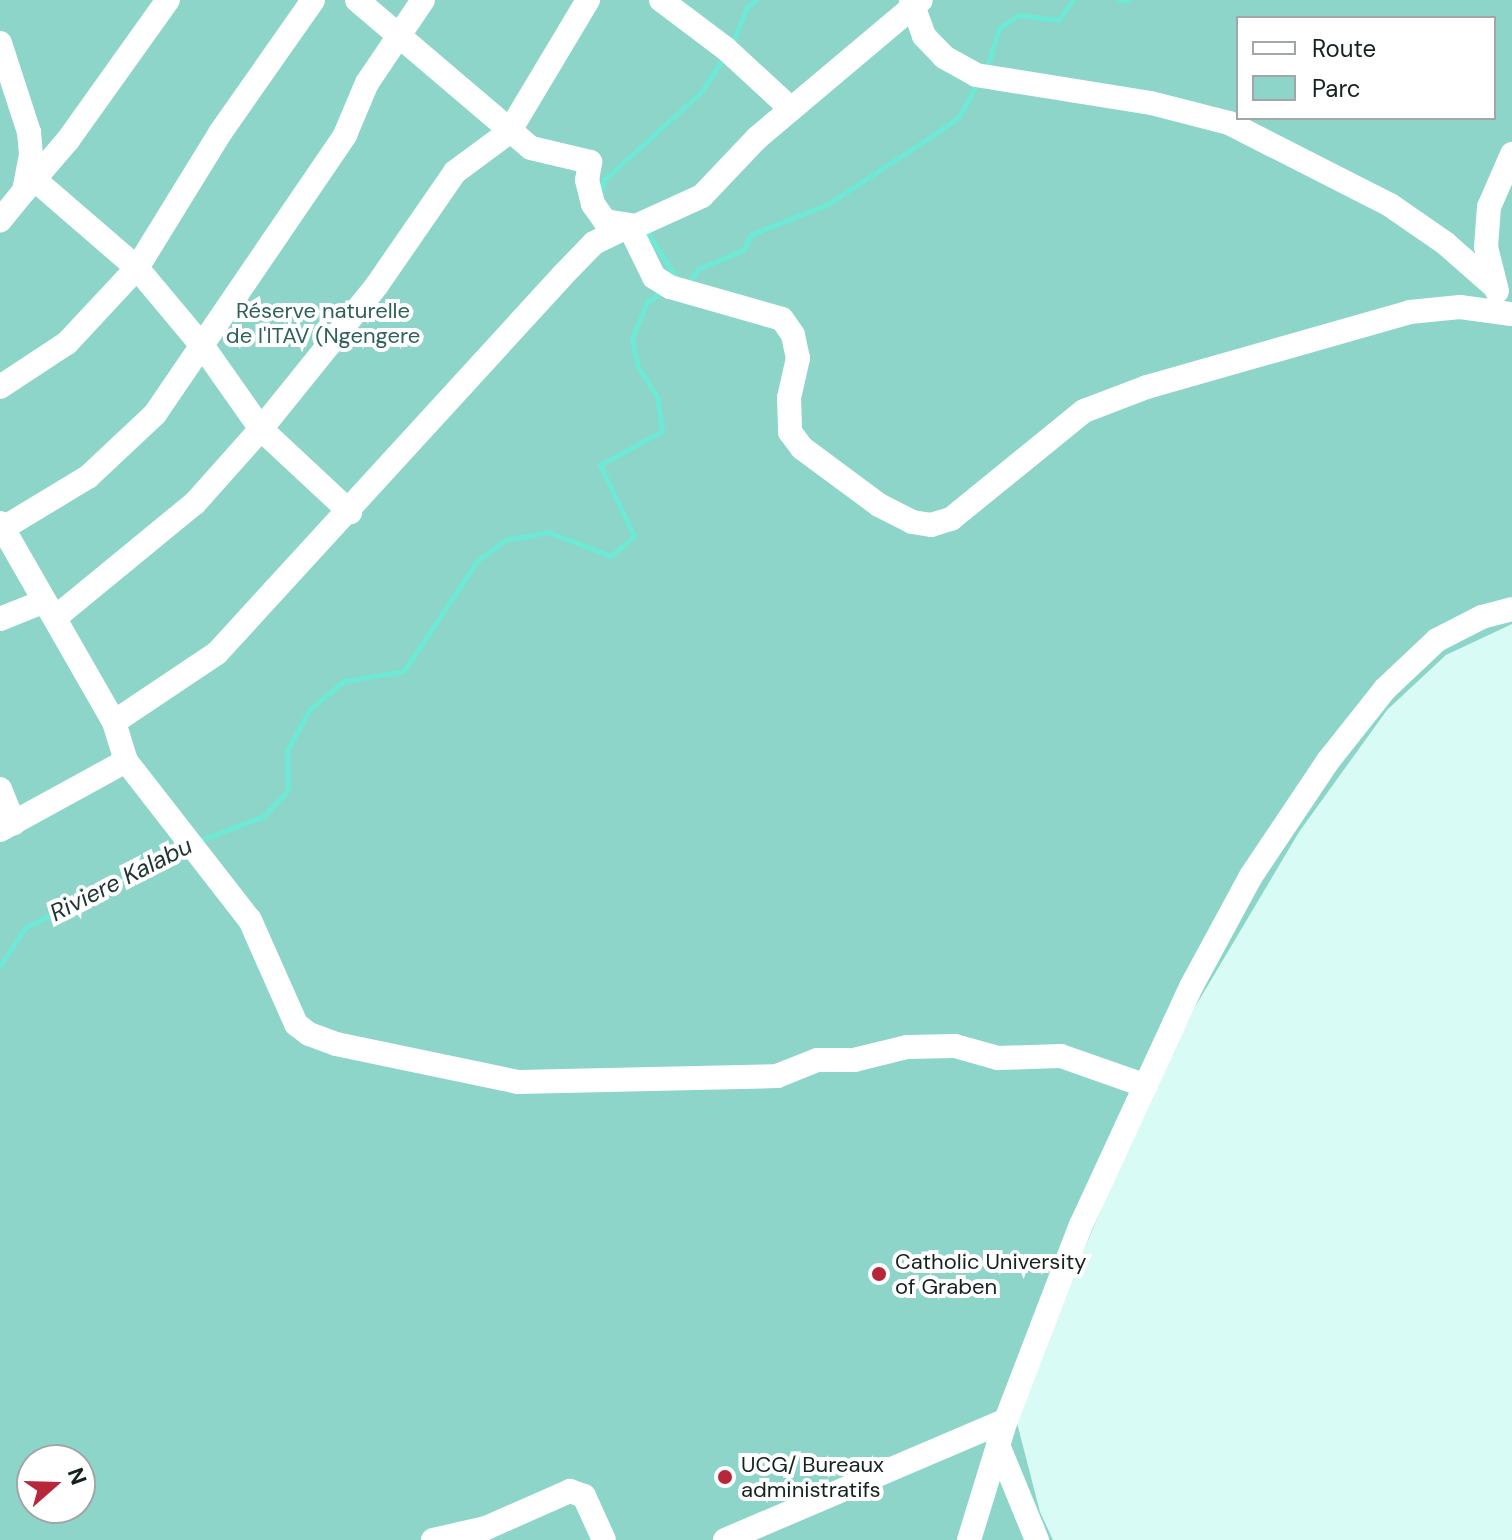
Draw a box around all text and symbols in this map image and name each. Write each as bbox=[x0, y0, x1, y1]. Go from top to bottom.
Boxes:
legend bbox=[1236, 16, 1496, 120]
text: Route bbox=[1312, 33, 1376, 64]
text: Parc bbox=[1312, 73, 1361, 104]
park label: Réserve naturelle de l'ITAV (Ngengere bbox=[226, 297, 420, 348]
water label: Riviere Kalabu bbox=[45, 831, 197, 927]
place label: Catholic University of Graben bbox=[895, 1248, 1087, 1300]
marker: Catholic University of Graben bbox=[870, 1265, 888, 1283]
north arrow bbox=[16, 1444, 96, 1524]
place label: UCG/ Bureaux administratifs bbox=[741, 1451, 884, 1502]
text: N bbox=[61, 1464, 94, 1489]
marker: UCG/ Bureaux administratifs bbox=[716, 1468, 734, 1486]

